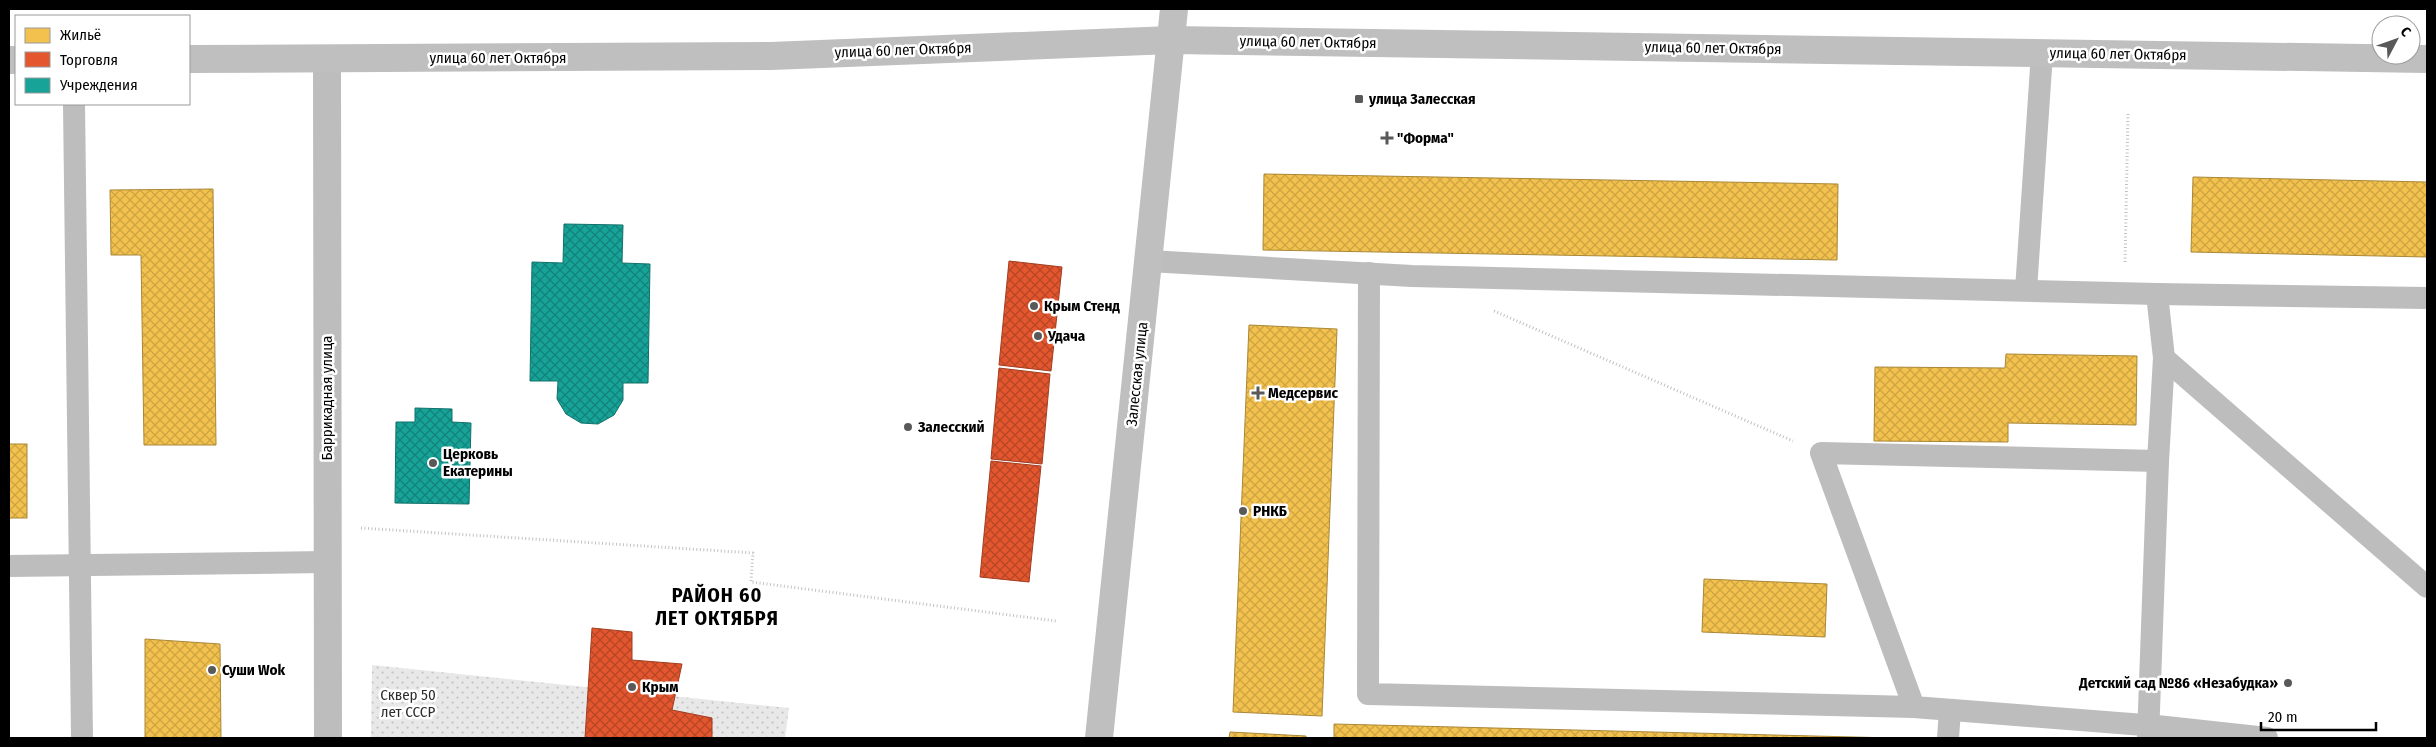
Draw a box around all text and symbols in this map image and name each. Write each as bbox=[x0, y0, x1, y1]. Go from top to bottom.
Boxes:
legend bbox=[15, 15, 190, 105]
north arrow bbox=[2371, 15, 2421, 65]
text: С bbox=[2397, 23, 2415, 41]
text: Жильё bbox=[60, 26, 101, 44]
street label: улица 60 лет Октября bbox=[1239, 32, 1377, 52]
street label: улица 60 лет Октября bbox=[1644, 38, 1782, 58]
street label: улица 60 лет Октября bbox=[834, 39, 972, 61]
street label: улица 60 лет Октября bbox=[2049, 44, 2187, 64]
street label: улица 60 лет Октября bbox=[429, 49, 567, 67]
text: Торговля bbox=[60, 51, 118, 69]
text: Учреждения bbox=[59, 76, 138, 94]
place label: улица Залесская bbox=[1368, 90, 1476, 108]
marker: улица Залесская bbox=[1353, 93, 1365, 105]
place label: "Форма" bbox=[1397, 129, 1454, 147]
marker: "Форма" bbox=[1381, 132, 1393, 144]
place label: Крым Стенд bbox=[1044, 297, 1120, 315]
marker: Крым Стенд bbox=[1028, 300, 1040, 312]
street label: Залесская улица bbox=[1123, 321, 1151, 427]
place label: Удача bbox=[1047, 327, 1086, 345]
marker: Удача bbox=[1032, 330, 1044, 342]
street label: Баррикадная улица bbox=[318, 336, 336, 460]
place label: Медсервис bbox=[1268, 384, 1338, 402]
marker: Медсервис bbox=[1252, 387, 1264, 399]
place label: Залесский bbox=[917, 418, 985, 436]
marker: Залесский bbox=[902, 421, 914, 433]
place label: Церковь Екатерины bbox=[443, 445, 513, 480]
marker: Церковь Екатерины bbox=[427, 457, 439, 469]
place label: РНКБ bbox=[1253, 502, 1287, 520]
marker: РНКБ bbox=[1237, 505, 1249, 517]
district label: РАЙОН 60 ЛЕТ ОКТЯБРЯ bbox=[655, 583, 779, 630]
place label: Суши Wok bbox=[222, 661, 285, 679]
marker: Суши Wok bbox=[206, 664, 218, 676]
place label: Детский сад №86 «Незабудка» bbox=[2078, 674, 2278, 692]
marker: Детский сад №86 «Незабудка» bbox=[2282, 677, 2294, 689]
place label: Крым bbox=[642, 678, 678, 696]
marker: Крым bbox=[626, 681, 638, 693]
park label: Сквер 50 лет СССР bbox=[380, 686, 436, 721]
scale bar bbox=[2261, 700, 2376, 732]
text: 20 m bbox=[2268, 708, 2298, 726]

